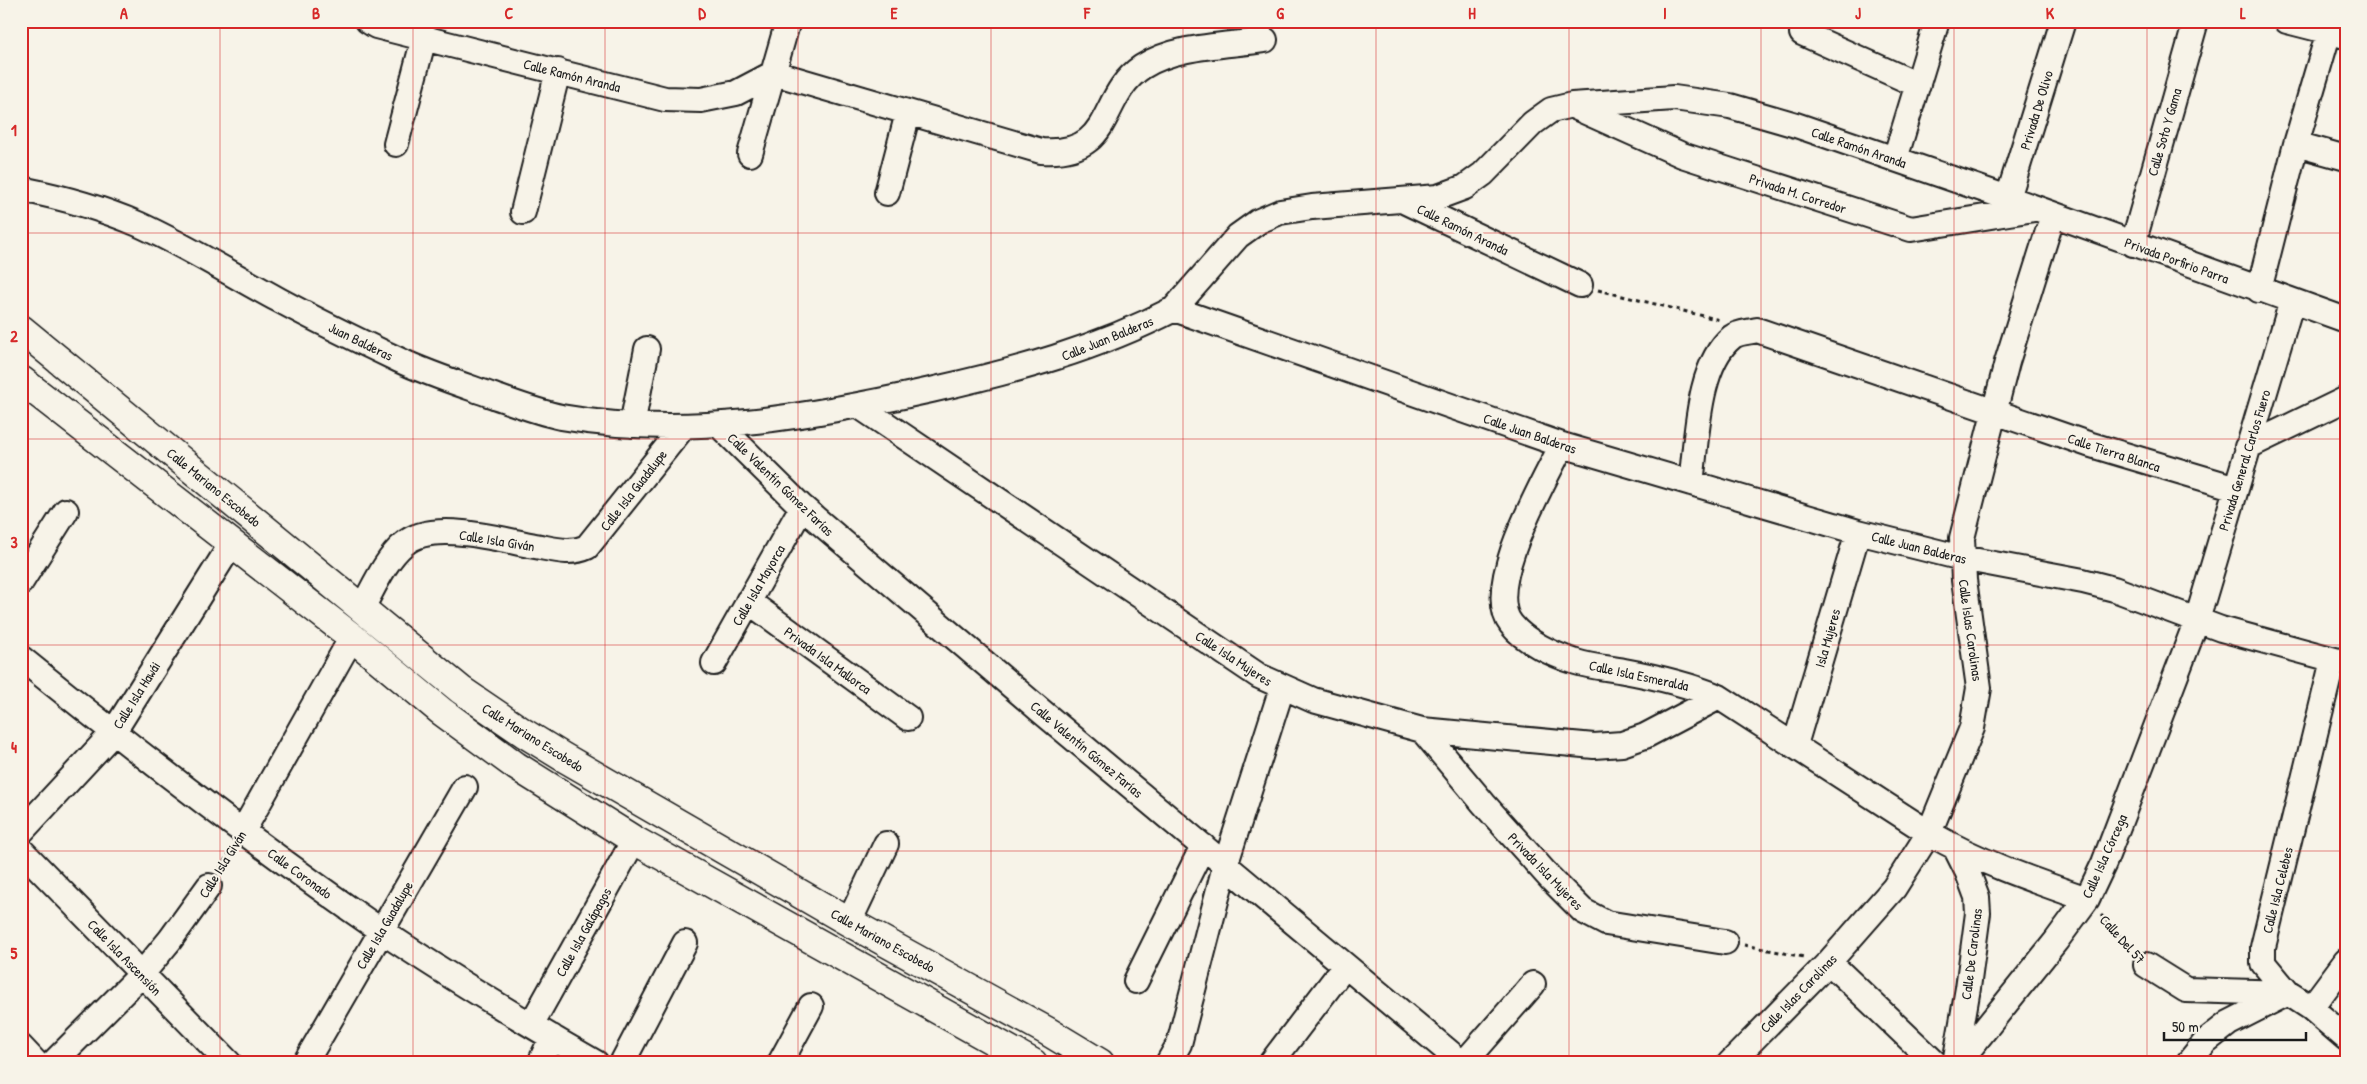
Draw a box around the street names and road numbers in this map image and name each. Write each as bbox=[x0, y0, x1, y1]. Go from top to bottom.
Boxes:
street label: Calle Ramón Aranda bbox=[521, 54, 623, 96]
street label: Privada De Olivo bbox=[2015, 68, 2057, 152]
street label: Calle Soto Y Gama bbox=[2142, 85, 2186, 178]
street label: Calle Ramón Aranda bbox=[1809, 122, 1910, 172]
street label: Privada M. Corredor bbox=[1747, 168, 1850, 218]
street label: Calle Ramón Aranda bbox=[1414, 199, 1512, 260]
street label: Privada Porfirio Parra bbox=[2122, 232, 2232, 288]
street label: Calle Juan Balderas bbox=[1058, 311, 1156, 365]
street label: Juan Balderas bbox=[326, 317, 396, 365]
street label: Privada General Carlos Fuero bbox=[2213, 387, 2275, 533]
street label: Calle Juan Balderas bbox=[1481, 408, 1579, 458]
street label: Calle Valentín Gómez Farías bbox=[724, 428, 838, 540]
street label: Calle Tierra Blanca bbox=[2065, 428, 2163, 476]
street label: Calle Mariano Escobedo bbox=[163, 443, 265, 531]
street label: Calle Isla Guadalupe bbox=[595, 445, 672, 535]
street label: Calle Isla Giván bbox=[458, 525, 536, 555]
street label: Calle Juan Balderas bbox=[1869, 526, 1969, 568]
street label: Calle Isla Mayorca bbox=[727, 540, 790, 630]
street label: Calle Islas Carolinas bbox=[1954, 578, 1988, 682]
street label: Isla Mujeres bbox=[1810, 606, 1845, 670]
street label: Privada Isla Mallorca bbox=[781, 622, 876, 698]
street label: Calle Isla Mujeres bbox=[1191, 626, 1276, 691]
street label: Calle Isla Esmeralda bbox=[1587, 655, 1691, 695]
street label: Calle Isla Hawái bbox=[108, 658, 164, 732]
street label: Calle Valentín Gómez Farías bbox=[1027, 696, 1147, 802]
street label: Calle Mariano Escobedo bbox=[479, 698, 588, 776]
street label: Calle Isla Córcega bbox=[2077, 810, 2132, 902]
street label: Calle Isla Giván bbox=[194, 827, 250, 901]
street label: Privada Isla Mujeres bbox=[1503, 828, 1588, 915]
street label: Calle Coronado bbox=[264, 843, 336, 903]
street label: Calle Isla Celebes bbox=[2257, 845, 2297, 935]
street label: Calle Isla Guadalupe bbox=[351, 877, 418, 973]
street label: Calle Isla Galápagos bbox=[551, 884, 616, 981]
street label: Calle Mariano Escobedo bbox=[828, 904, 939, 977]
street label: Calle De Carolinas bbox=[1956, 907, 1986, 1001]
street label: Calle Del 57 bbox=[2096, 910, 2150, 968]
street label: Calle Isla Ascensión bbox=[84, 915, 166, 999]
street label: Calle Islas Carolinas bbox=[1755, 949, 1841, 1037]

